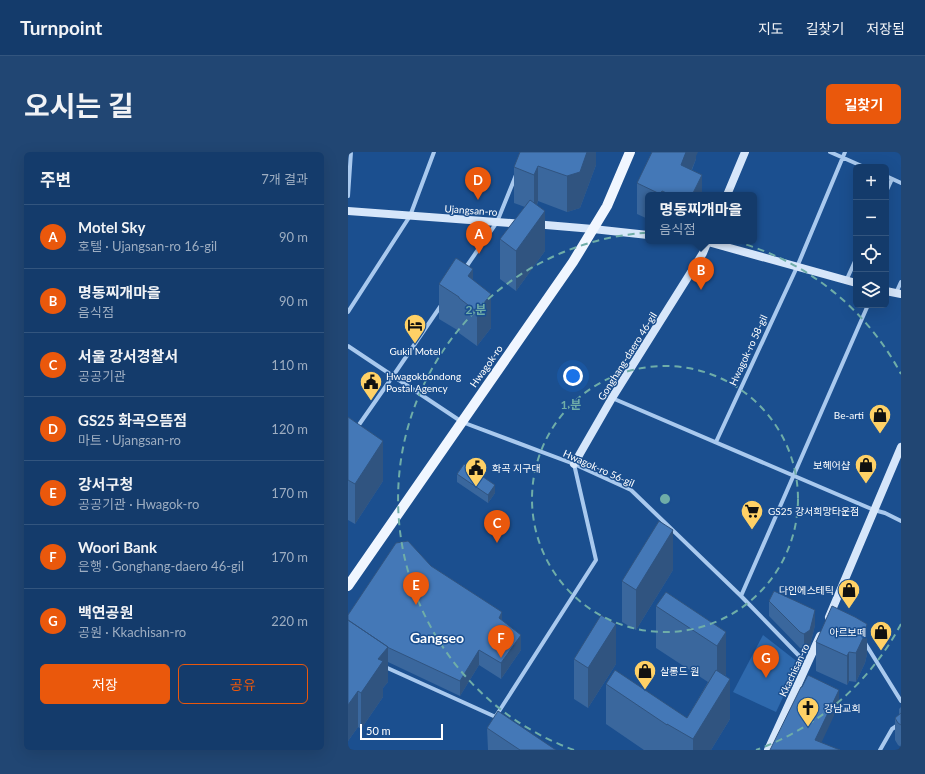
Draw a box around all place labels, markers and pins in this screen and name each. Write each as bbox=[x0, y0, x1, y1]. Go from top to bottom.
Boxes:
pin: D bbox=[465, 167, 491, 200]
pin: A bbox=[466, 221, 492, 254]
pin: B bbox=[688, 257, 714, 290]
hotel icon: Gukil Motel bbox=[402, 312, 428, 345]
place label: Gukil Motel bbox=[389, 345, 441, 357]
public building icon: Hwagokbondong Postal Agency bbox=[358, 369, 384, 402]
place label: Hwagokbondong Postal Agency bbox=[386, 370, 461, 394]
shop icon: Be-arti bbox=[867, 402, 893, 435]
place label: Be-arti bbox=[834, 409, 864, 421]
shop icon: 보헤어샵 bbox=[853, 452, 879, 485]
public building icon: 화곡 지구대 bbox=[463, 455, 489, 488]
place label: 보헤어샵 bbox=[813, 459, 851, 471]
place label: 화곡 지구대 bbox=[492, 462, 541, 474]
centre of rings bbox=[658, 492, 672, 506]
supermarket icon: GS25 강서희망타운점 bbox=[739, 498, 765, 531]
place label: GS25 강서희망타운점 bbox=[768, 505, 859, 517]
pin: C bbox=[484, 510, 510, 543]
pin: E bbox=[403, 572, 429, 605]
shop icon: 다인에스테틱 bbox=[836, 577, 862, 610]
place label: 다인에스테틱 bbox=[779, 584, 834, 596]
shop icon: 아르보떼 bbox=[868, 619, 894, 652]
pin: F bbox=[488, 625, 514, 658]
place label: 아르보떼 bbox=[829, 626, 866, 638]
pin: G bbox=[753, 645, 779, 678]
shop icon: 살롱드 원 bbox=[632, 658, 658, 691]
place label: 살롱드 원 bbox=[660, 665, 699, 677]
church icon: 강남교회 bbox=[795, 695, 821, 728]
place label: 강남교회 bbox=[824, 702, 861, 714]

